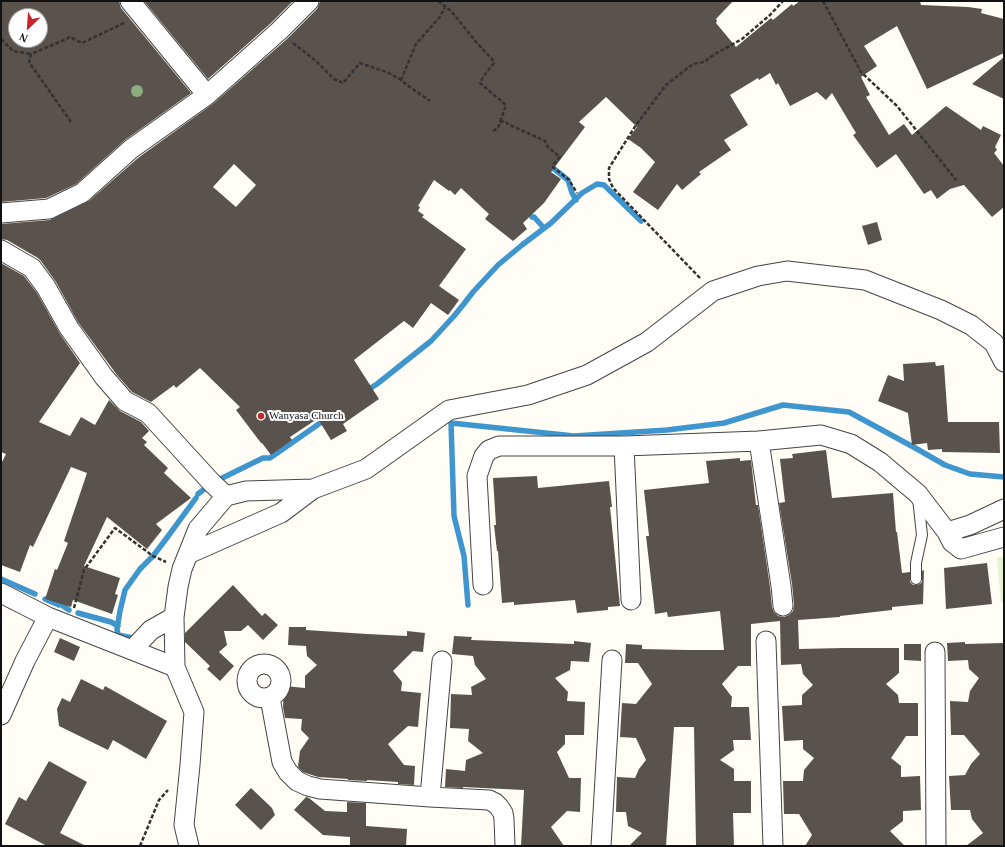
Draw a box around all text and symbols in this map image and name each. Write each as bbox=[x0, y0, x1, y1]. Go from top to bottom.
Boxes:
north arrow bbox=[8, 8, 48, 48]
text: N bbox=[17, 31, 29, 45]
place label: Wanyasa Church bbox=[269, 409, 344, 423]
marker: Wanyasa Church bbox=[256, 411, 266, 421]

